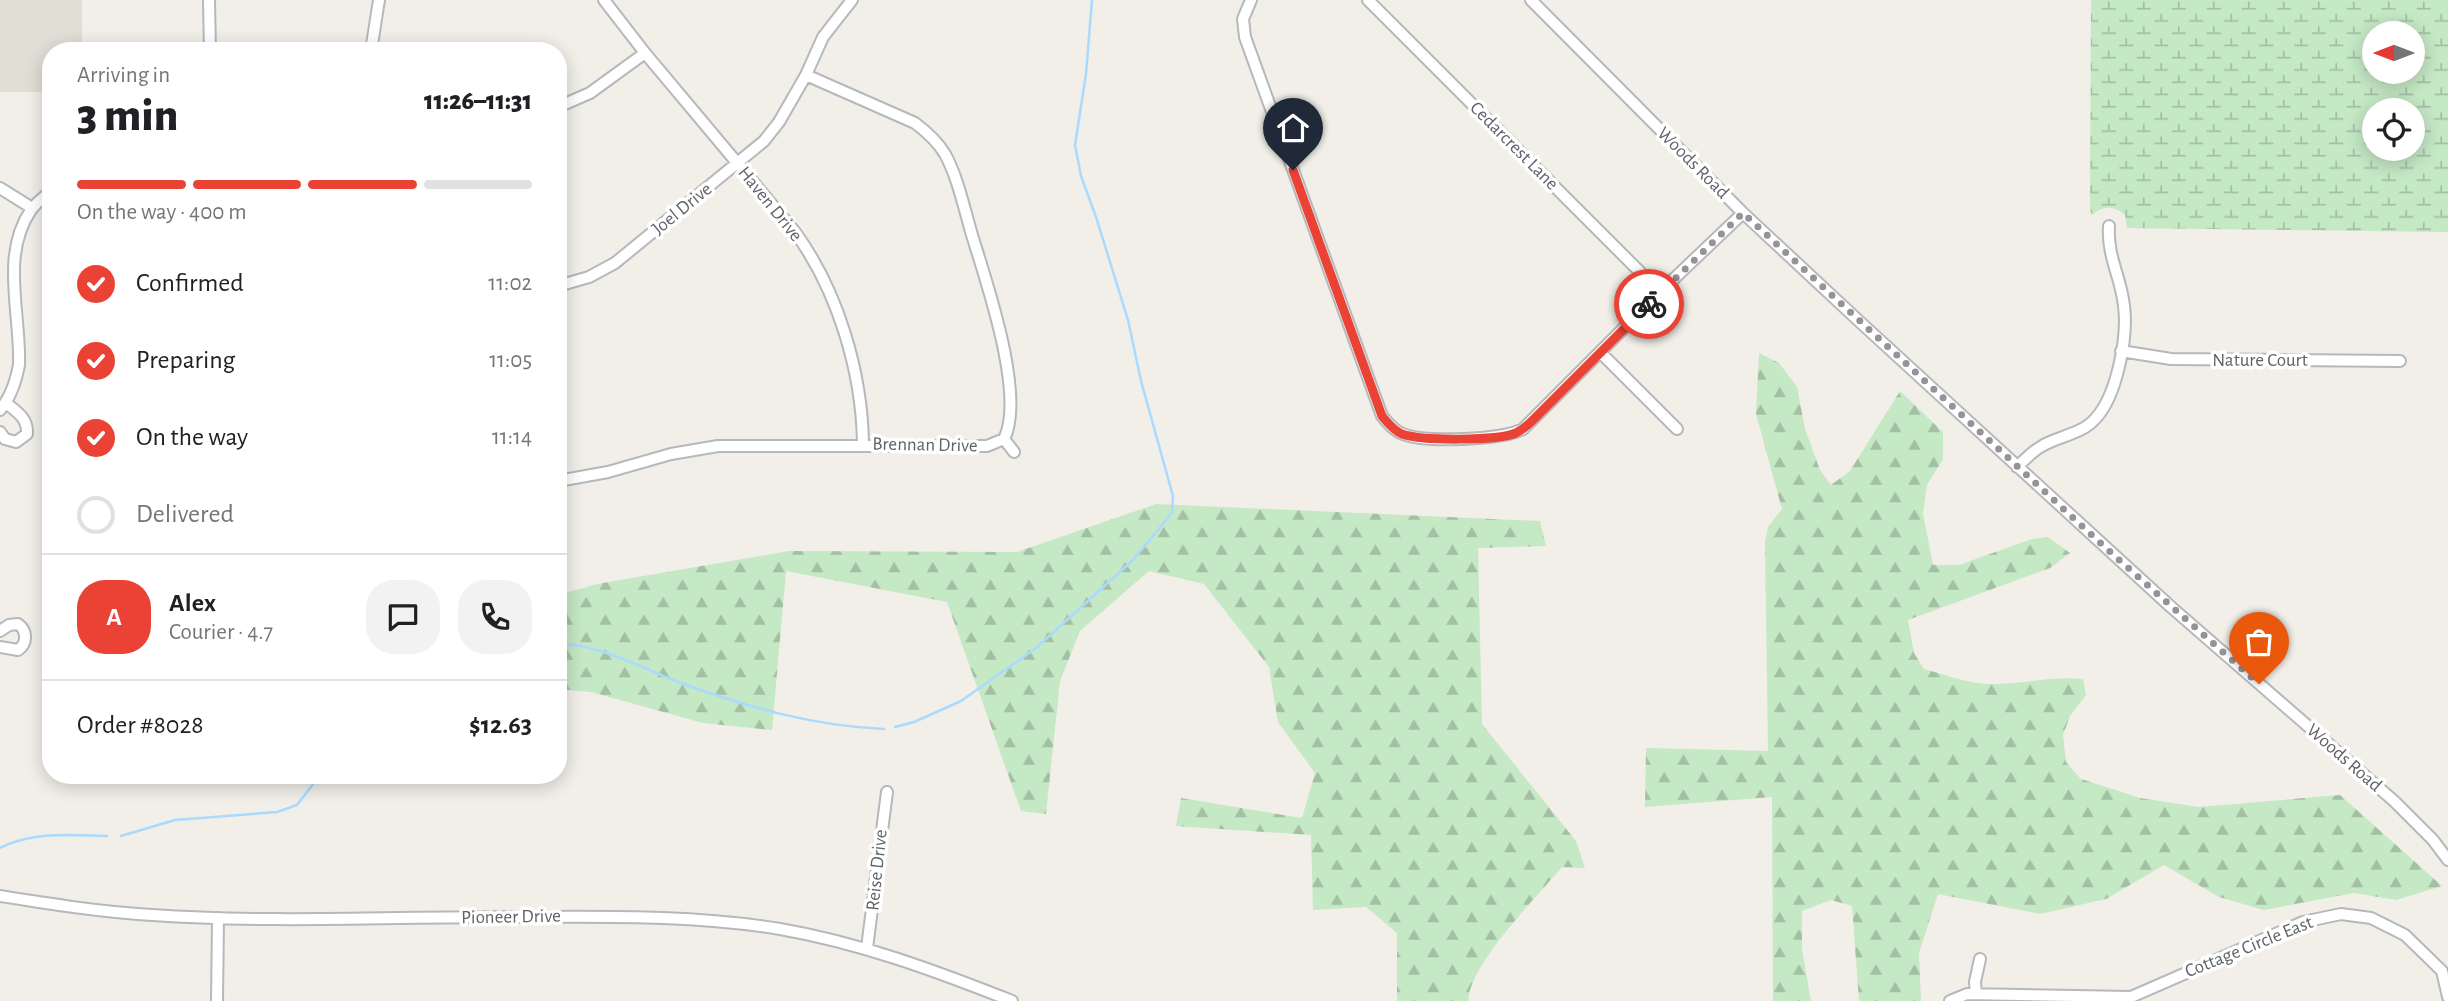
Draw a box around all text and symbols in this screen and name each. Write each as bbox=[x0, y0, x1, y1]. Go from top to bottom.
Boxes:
north arrow bbox=[2362, 21, 2426, 84]
map controls bbox=[2362, 21, 2425, 161]
text: Arriving in bbox=[77, 64, 170, 87]
text: 11:26–11:31 bbox=[424, 88, 532, 114]
text: 3 min bbox=[77, 93, 178, 139]
pin bbox=[1263, 98, 1323, 170]
street label: Cedarcrest Lane bbox=[1466, 98, 1562, 194]
button: locate bbox=[2362, 98, 2425, 161]
icon: home bbox=[1274, 109, 1312, 147]
street label: Woods Road bbox=[1654, 124, 1733, 203]
street label: Haven Drive bbox=[734, 163, 806, 245]
street label: Joel Drive bbox=[648, 179, 716, 239]
text: On the way · 400 m bbox=[77, 201, 247, 224]
icon: check bbox=[77, 265, 115, 303]
courier bbox=[1614, 269, 1684, 339]
text: Confirmed bbox=[136, 270, 244, 296]
text: 11:02 bbox=[488, 272, 532, 295]
icon: bike bbox=[1630, 285, 1668, 323]
icon: check bbox=[77, 342, 115, 380]
text: Preparing bbox=[136, 347, 235, 373]
text: 11:05 bbox=[489, 349, 532, 372]
street label: Nature Court bbox=[2212, 351, 2308, 370]
icon: check bbox=[77, 419, 115, 457]
text: On the way bbox=[136, 424, 248, 450]
text: 11:14 bbox=[492, 426, 532, 449]
street label: Brennan Drive bbox=[872, 435, 978, 455]
text: Delivered bbox=[136, 501, 234, 527]
button: chat bbox=[366, 580, 440, 654]
button: phone bbox=[458, 580, 532, 654]
text: Alex bbox=[169, 590, 216, 616]
text: A bbox=[106, 604, 122, 630]
pin bbox=[2229, 612, 2289, 684]
text: Courier · 4.7 bbox=[169, 621, 273, 644]
icon: bag bbox=[2240, 623, 2278, 661]
text: Order #8028 bbox=[77, 712, 204, 738]
text: $12.63 bbox=[469, 712, 532, 738]
street label: Woods Road bbox=[2303, 720, 2385, 796]
street label: Reise Drive bbox=[863, 828, 891, 912]
street label: Pioneer Drive bbox=[461, 907, 561, 927]
street label: Cottage Circle East bbox=[2182, 913, 2316, 981]

